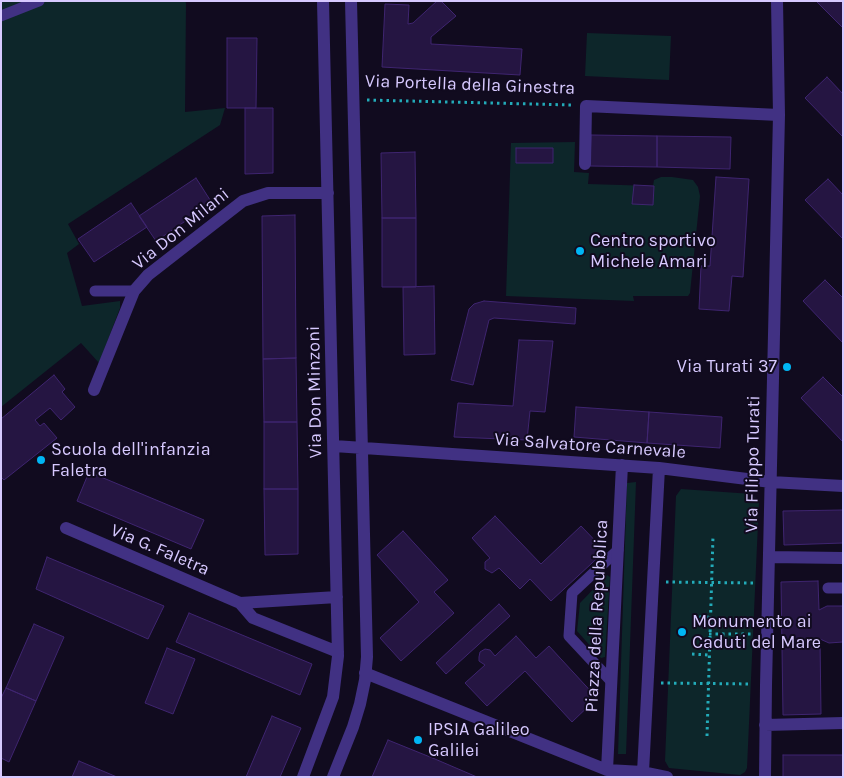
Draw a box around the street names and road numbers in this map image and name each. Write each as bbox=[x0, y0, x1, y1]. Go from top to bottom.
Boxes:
street label: Via Portella della Ginestra bbox=[365, 71, 575, 99]
street label: Via Don Milani bbox=[128, 183, 234, 275]
street label: Via Don Minzoni bbox=[303, 326, 327, 458]
street label: Via Filippo Turati bbox=[741, 395, 765, 533]
street label: Via Salvatore Carnevale bbox=[494, 429, 686, 463]
street label: Piazza della Repubblica bbox=[581, 519, 613, 713]
street label: Via G. Faletra bbox=[107, 520, 213, 580]

